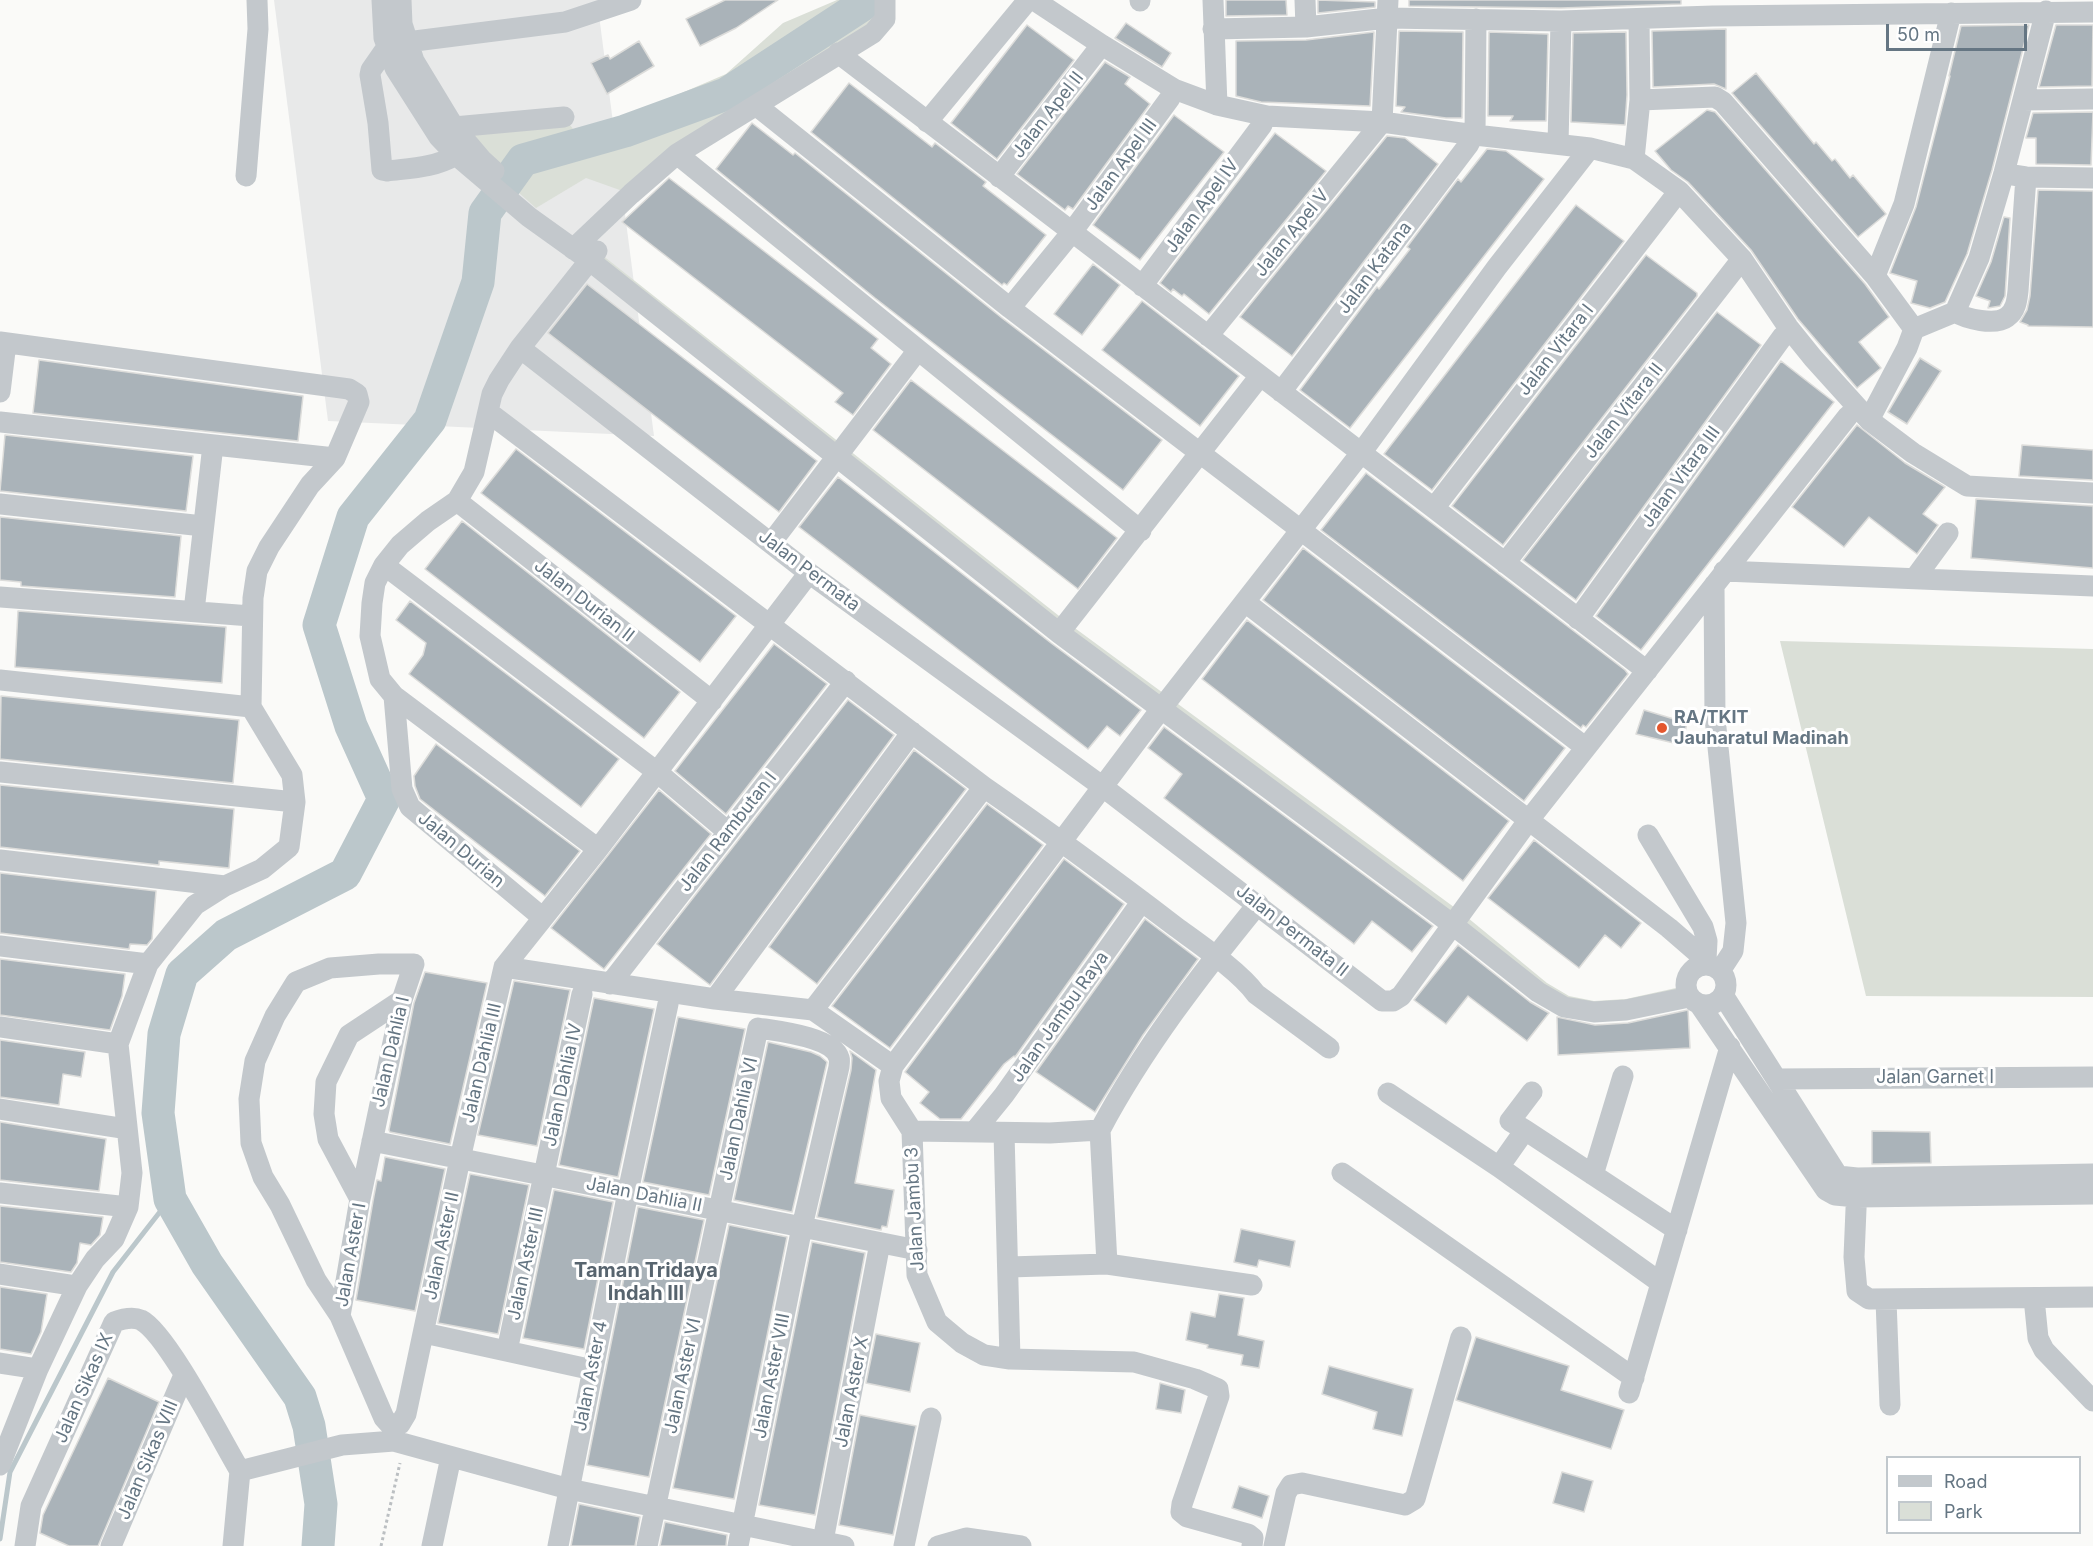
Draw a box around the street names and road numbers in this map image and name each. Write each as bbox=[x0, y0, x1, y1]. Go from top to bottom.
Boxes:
street label: Jalan Apel II bbox=[1008, 68, 1088, 162]
street label: Jalan Apel III bbox=[1080, 115, 1162, 215]
street label: Jalan Apel IV bbox=[1161, 155, 1243, 257]
street label: Jalan Apel V bbox=[1250, 185, 1334, 281]
street label: Jalan Katana bbox=[1333, 218, 1417, 318]
street label: Jalan Vitara I bbox=[1514, 300, 1598, 400]
street label: Jalan Vitara II bbox=[1580, 359, 1668, 463]
street label: Jalan Vitara III bbox=[1637, 422, 1725, 532]
street label: Jalan Permata bbox=[754, 526, 864, 616]
street label: Jalan Durian II bbox=[530, 555, 638, 647]
street label: Jalan Rambutan I bbox=[674, 768, 782, 896]
street label: Jalan Durian bbox=[413, 808, 509, 892]
street label: Jalan Permata II bbox=[1232, 881, 1352, 981]
street label: Jalan Jambu Raya bbox=[1007, 947, 1113, 1087]
street label: Jalan Dahlia I bbox=[368, 995, 414, 1109]
street label: Jalan Dahlia III bbox=[458, 1001, 506, 1125]
street label: Jalan Dahlia IV bbox=[539, 1021, 587, 1149]
street label: Jalan Dahlia VI bbox=[715, 1055, 763, 1183]
street label: Jalan Garnet I bbox=[1876, 1067, 1994, 1089]
street label: Jalan Jambu 3 bbox=[901, 1146, 929, 1272]
street label: Jalan Dahlia II bbox=[584, 1173, 704, 1217]
street label: Jalan Aster II bbox=[420, 1190, 464, 1302]
street label: Jalan Aster I bbox=[331, 1201, 371, 1309]
street label: Jalan Aster III bbox=[503, 1206, 549, 1322]
street label: Jalan Aster VIII bbox=[749, 1311, 795, 1441]
street label: Jalan Aster VI bbox=[660, 1316, 706, 1436]
street label: Jalan Aster 4 bbox=[570, 1319, 612, 1433]
street label: Jalan Sikas IX bbox=[50, 1330, 118, 1446]
street label: Jalan Aster X bbox=[831, 1335, 873, 1449]
street label: Jalan Sikas VIII bbox=[113, 1397, 183, 1523]

